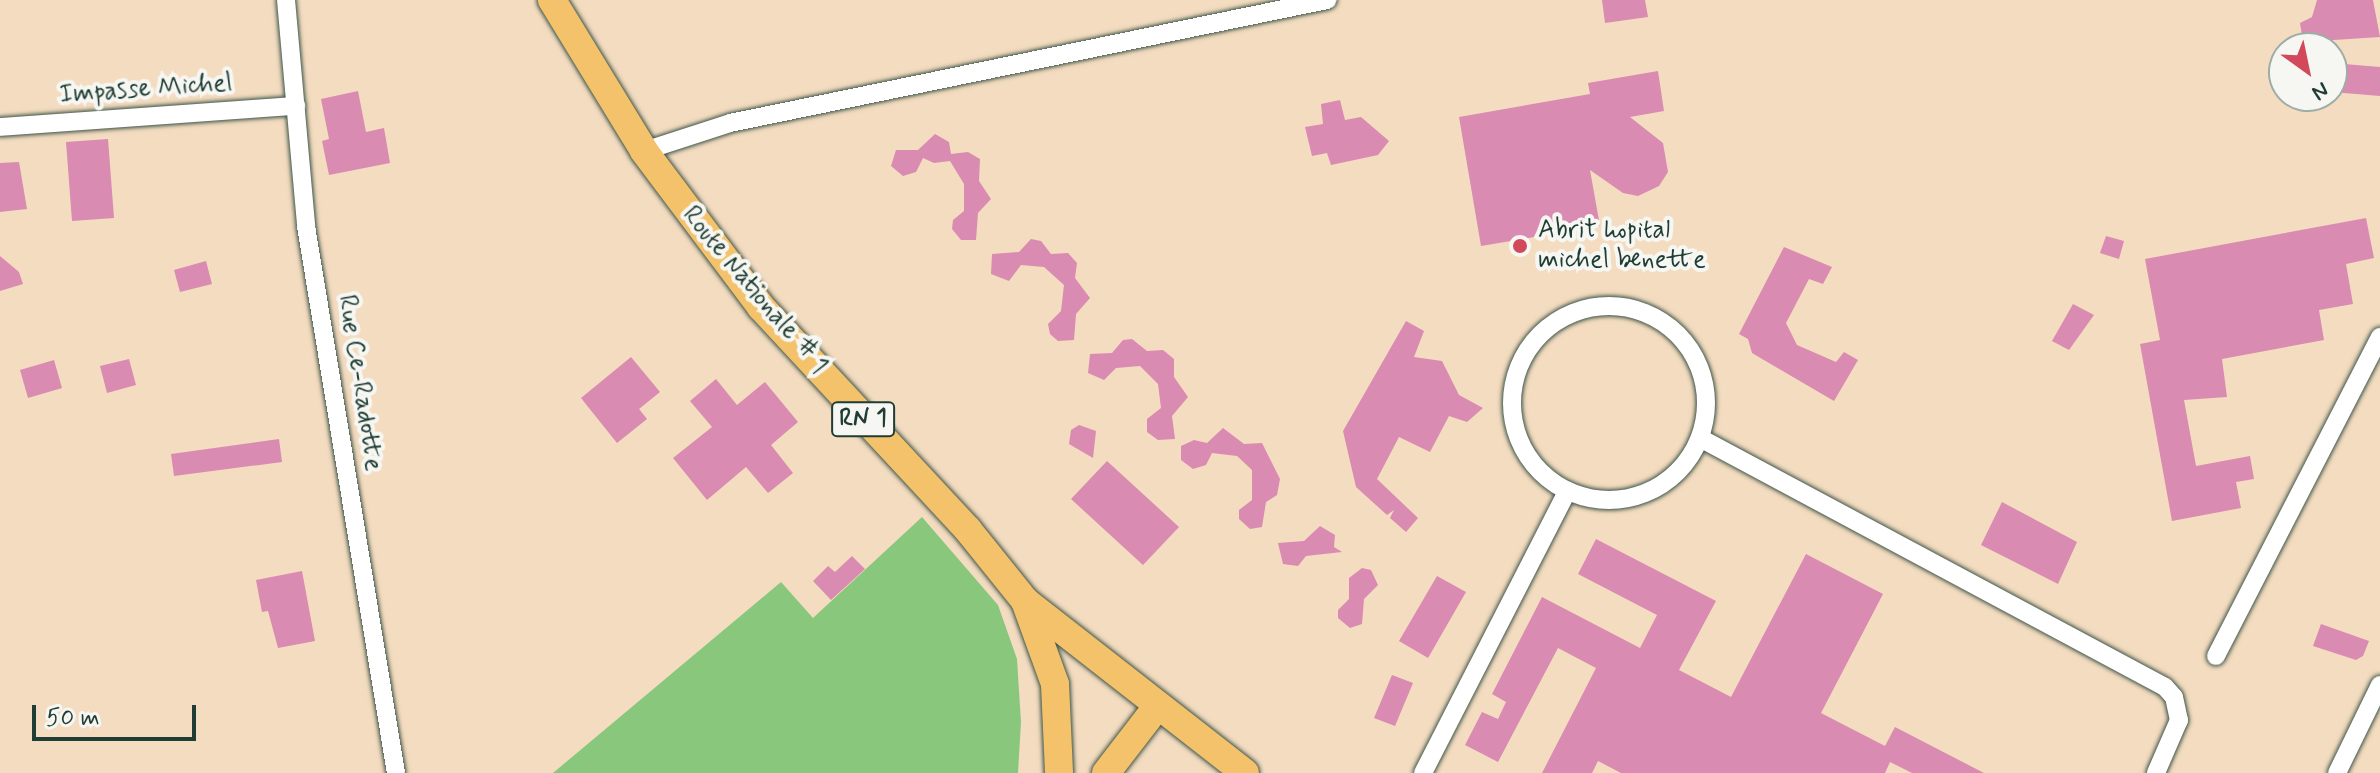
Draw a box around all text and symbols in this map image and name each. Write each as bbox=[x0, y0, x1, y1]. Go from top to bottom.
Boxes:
north arrow bbox=[2268, 32, 2348, 112]
street label: Impasse Michel bbox=[59, 68, 233, 112]
text: N bbox=[2306, 75, 2334, 106]
street label: Route Nationale # 1 bbox=[674, 200, 834, 382]
place label: Abrit hopital michel benette bbox=[1538, 215, 1706, 276]
marker: Abrit hopital michel benette bbox=[1509, 235, 1531, 257]
street label: Rue Ce-Radotte bbox=[330, 292, 388, 474]
road number: RN 1 bbox=[831, 399, 895, 439]
scale bar bbox=[36, 689, 200, 739]
text: 50 m bbox=[46, 703, 100, 734]

